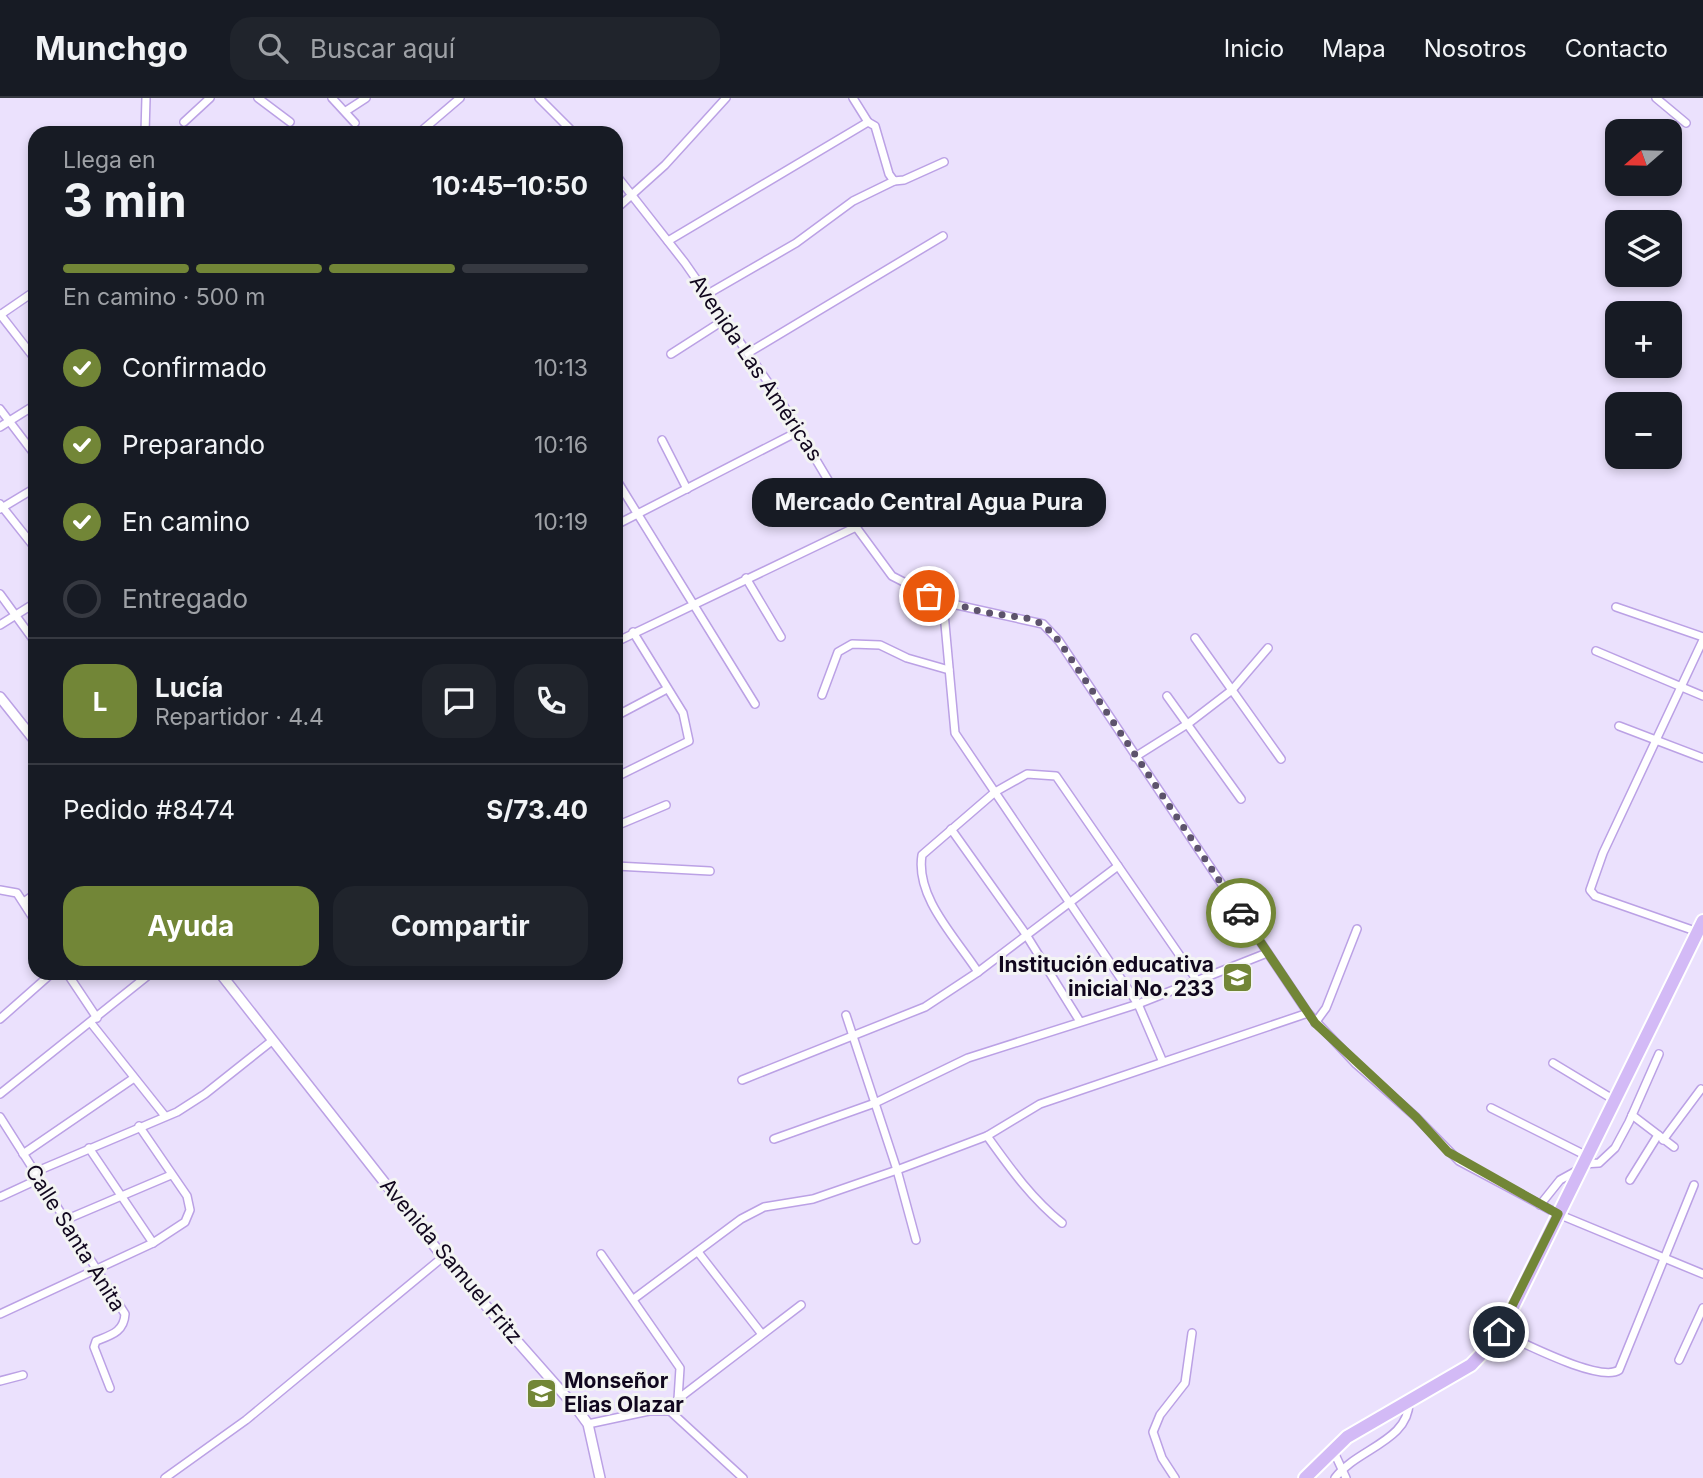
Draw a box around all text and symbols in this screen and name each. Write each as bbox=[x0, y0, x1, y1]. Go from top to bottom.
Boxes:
search box bbox=[230, 17, 720, 80]
text: Munchgo bbox=[35, 28, 188, 68]
icon: search bbox=[254, 29, 292, 67]
text: Buscar aquí bbox=[310, 33, 455, 64]
text: Inicio bbox=[1224, 34, 1284, 63]
text: Mapa bbox=[1322, 34, 1386, 63]
text: Nosotros bbox=[1424, 34, 1527, 63]
text: Contacto bbox=[1565, 34, 1668, 63]
north arrow bbox=[1605, 119, 1682, 196]
map controls bbox=[1605, 119, 1682, 469]
text: Llega en bbox=[63, 146, 155, 174]
text: 10:45–10:50 bbox=[432, 170, 588, 201]
text: 3 min bbox=[63, 172, 187, 228]
button: layers bbox=[1605, 210, 1682, 287]
street label: Avenida Las Américas bbox=[685, 270, 828, 465]
text: En camino · 500 m bbox=[63, 283, 265, 311]
button: + bbox=[1605, 301, 1682, 378]
icon: check bbox=[63, 349, 101, 387]
text: Confirmado bbox=[122, 352, 267, 383]
text: 10:13 bbox=[534, 354, 588, 382]
button: − bbox=[1605, 392, 1682, 469]
icon: check bbox=[63, 426, 101, 464]
text: Preparando bbox=[122, 429, 265, 460]
text: 10:16 bbox=[534, 431, 588, 459]
callout: Mercado Central Agua Pura bbox=[752, 477, 1106, 526]
text: Mercado Central Agua Pura bbox=[775, 488, 1083, 516]
icon: check bbox=[63, 503, 101, 541]
text: En camino bbox=[122, 506, 250, 537]
text: 10:19 bbox=[534, 508, 588, 536]
pin bbox=[899, 566, 959, 626]
icon: bag bbox=[910, 577, 948, 615]
text: Entregado bbox=[122, 583, 248, 614]
button: chat bbox=[422, 664, 496, 738]
button: phone bbox=[514, 664, 588, 738]
text: Lucía bbox=[155, 672, 223, 703]
text: L bbox=[93, 686, 107, 717]
text: Repartidor · 4.4 bbox=[155, 703, 324, 731]
text: Pedido #8474 bbox=[63, 794, 235, 825]
text: S/73.40 bbox=[486, 794, 588, 825]
courier bbox=[1206, 878, 1276, 948]
button: Ayuda bbox=[63, 886, 319, 966]
button: Compartir bbox=[333, 886, 588, 966]
icon: car bbox=[1222, 894, 1260, 932]
place label: Institución educativa inicial No. 233 bbox=[999, 952, 1214, 1001]
school or university icon: Institución educativa inicial No. 233 bbox=[1220, 960, 1254, 994]
street label: Calle Santa Anita bbox=[20, 1160, 131, 1316]
street label: Avenida Samuel Fritz bbox=[375, 1173, 528, 1348]
pin bbox=[1469, 1302, 1529, 1362]
icon: home bbox=[1480, 1313, 1518, 1351]
place label: Monseñor Elias Olazar bbox=[564, 1368, 684, 1417]
school or university icon: Monseñor Elias Olazar bbox=[524, 1376, 558, 1410]

